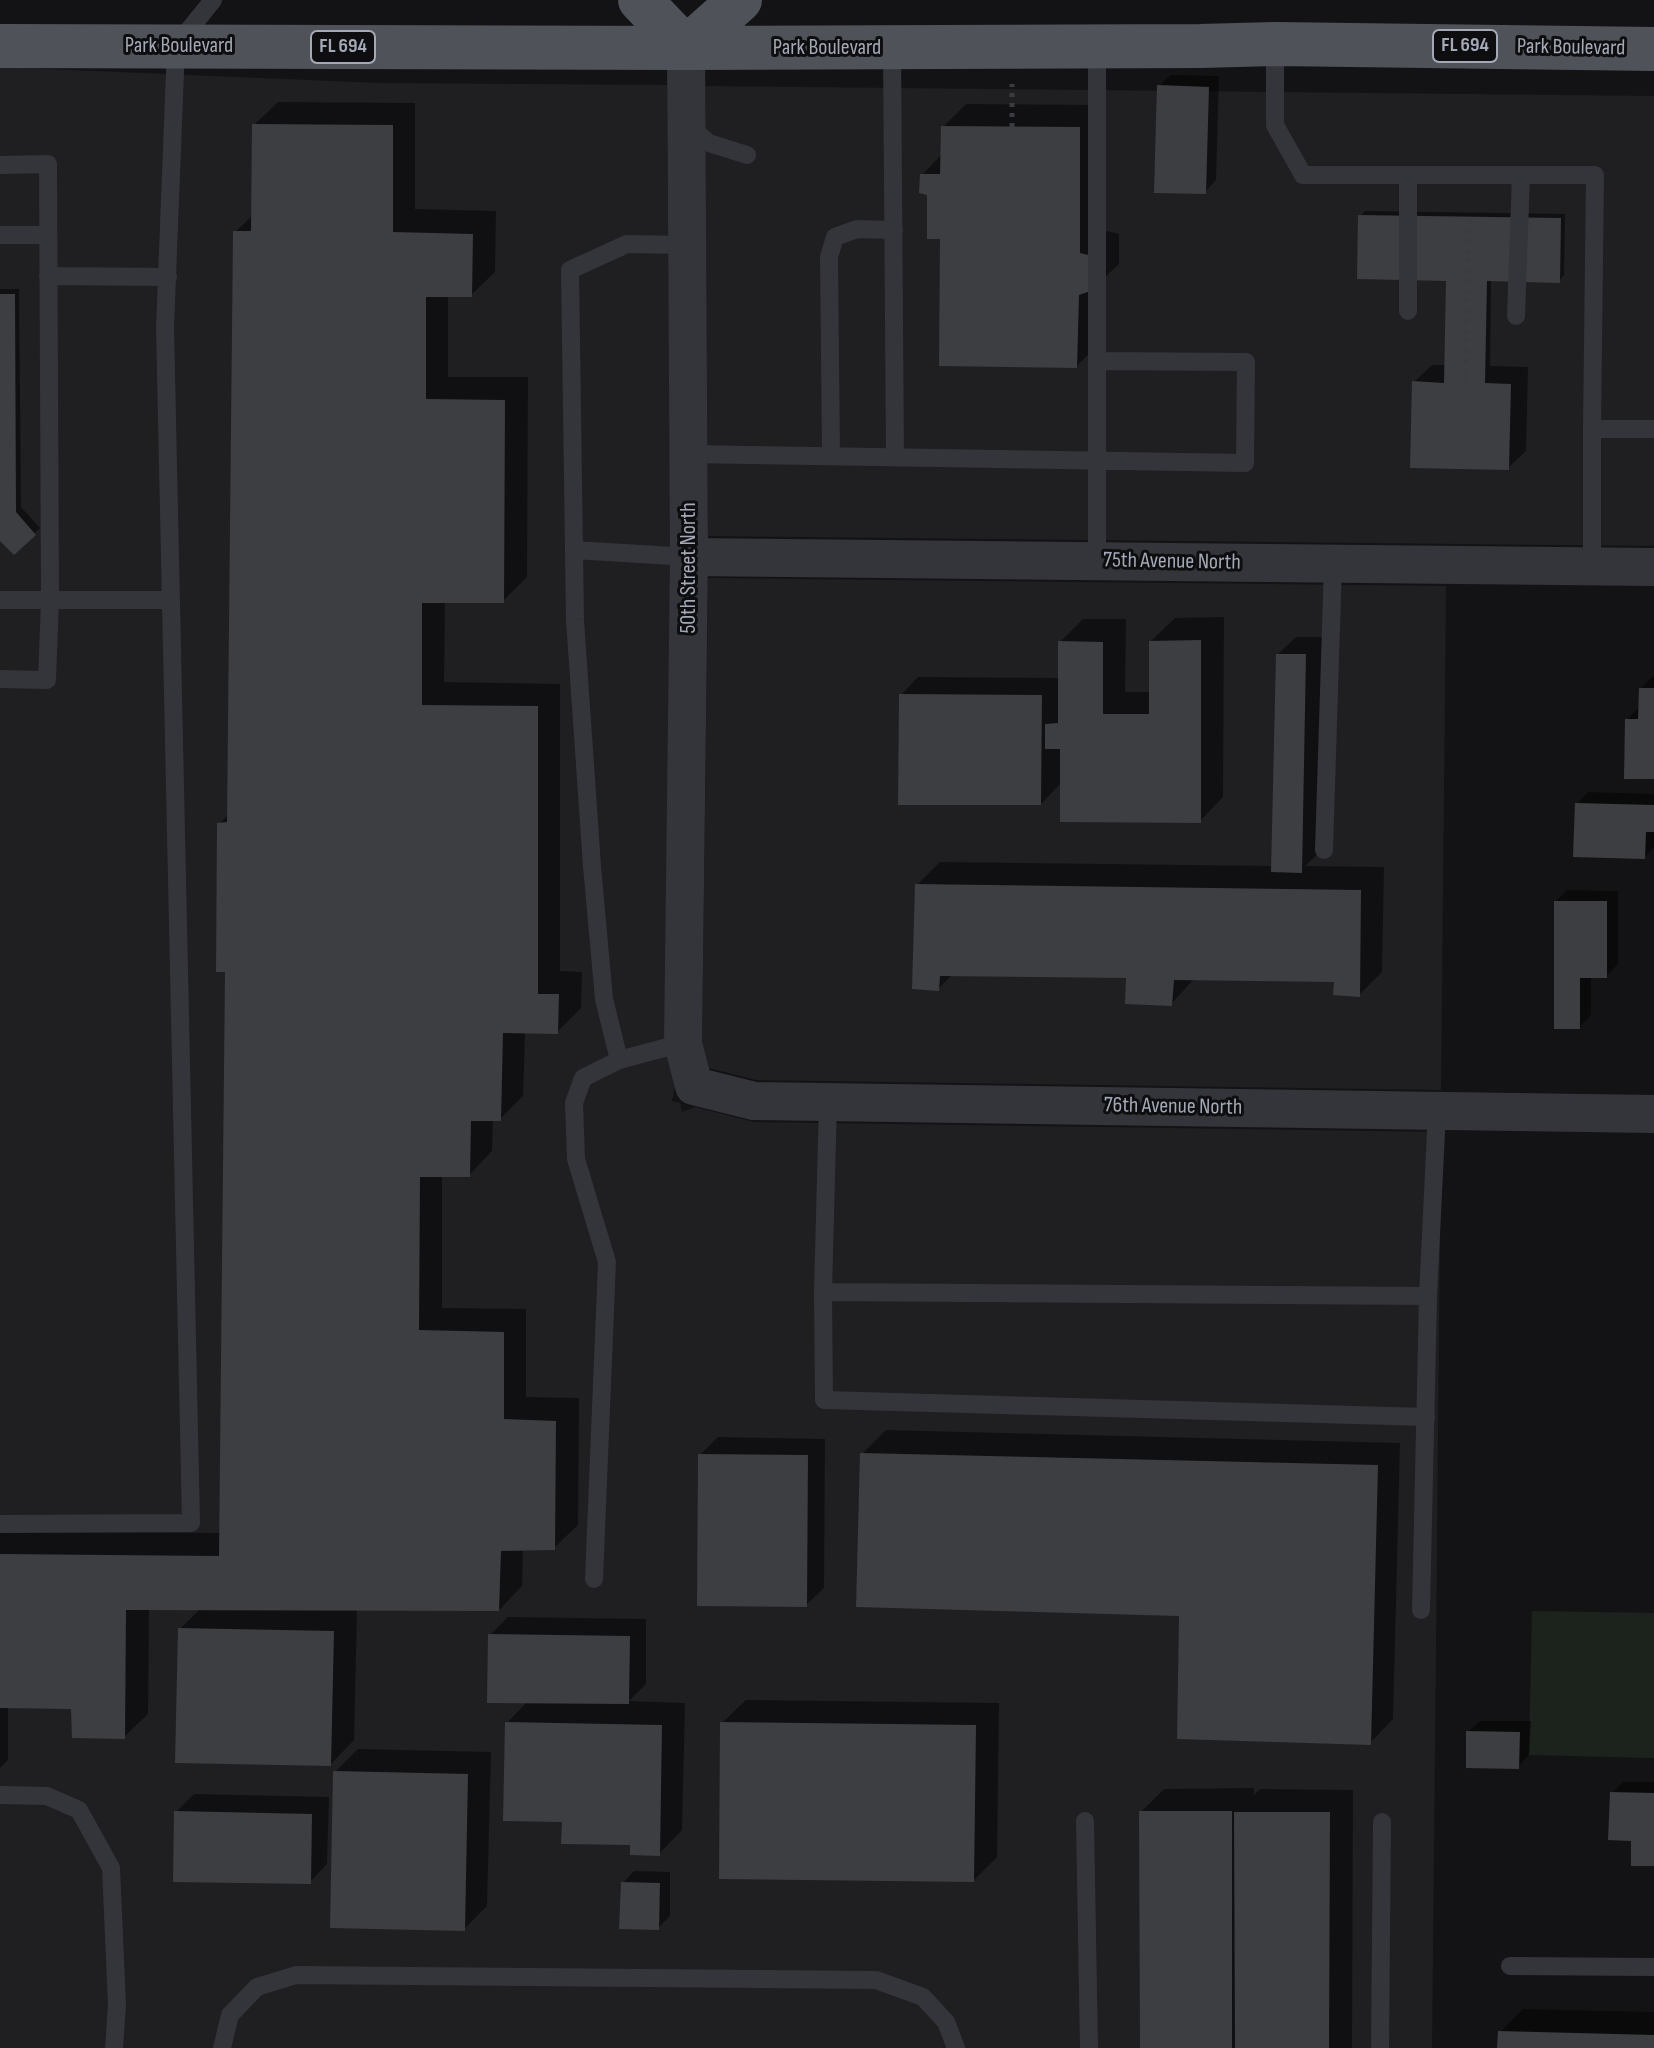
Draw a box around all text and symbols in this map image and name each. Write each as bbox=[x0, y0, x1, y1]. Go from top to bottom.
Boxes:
road number: FL 694 bbox=[1433, 30, 1497, 62]
road number: FL 694 bbox=[311, 31, 375, 63]
street label: Park Boulevard bbox=[125, 33, 233, 59]
street label: Park Boulevard bbox=[1517, 34, 1625, 62]
street label: Park Boulevard bbox=[773, 35, 881, 61]
street label: 50th Street North bbox=[676, 502, 702, 634]
street label: 75th Avenue North bbox=[1103, 548, 1241, 576]
street label: 76th Avenue North bbox=[1104, 1093, 1242, 1121]

